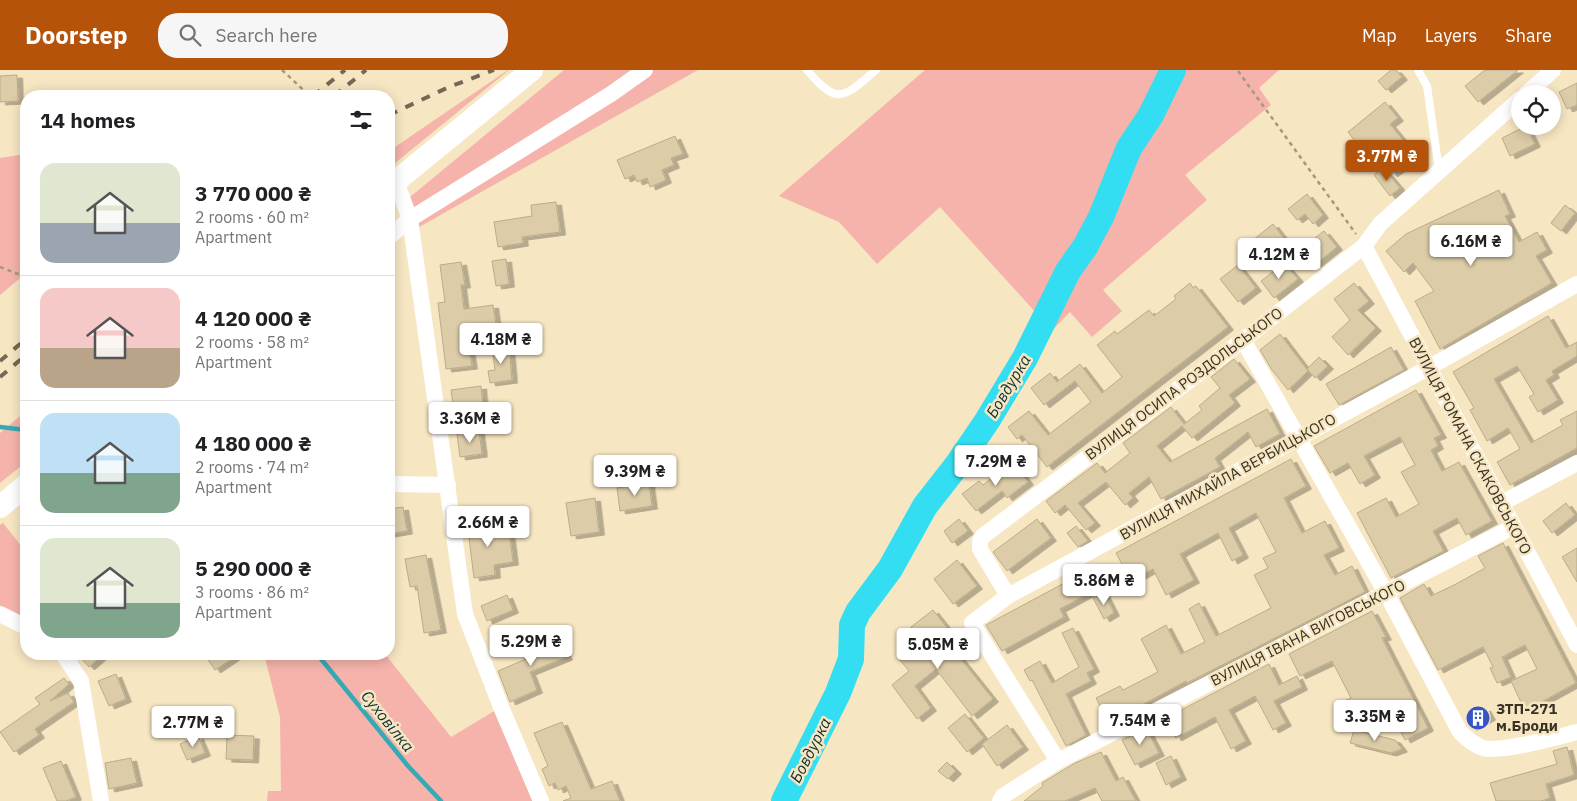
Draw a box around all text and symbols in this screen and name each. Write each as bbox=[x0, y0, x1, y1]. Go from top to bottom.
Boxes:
search box bbox=[158, 13, 508, 58]
text: Doorstep bbox=[25, 19, 128, 51]
icon: search bbox=[176, 21, 204, 49]
text: Search here bbox=[216, 23, 317, 47]
text: Map bbox=[1362, 24, 1397, 47]
text: Layers bbox=[1425, 24, 1477, 47]
text: Share bbox=[1505, 24, 1552, 47]
map controls bbox=[1511, 85, 1561, 135]
button: locate bbox=[1511, 85, 1561, 135]
text: 14 homes bbox=[40, 106, 136, 134]
icon: filters bbox=[347, 106, 375, 134]
pin: 3.77M ₴ bbox=[1341, 140, 1433, 182]
text: 3.77M ₴ bbox=[1357, 146, 1417, 166]
text: 3 770 000 ₴ bbox=[195, 179, 312, 207]
icon: home bbox=[80, 183, 140, 243]
text: 2 rooms · 60 m² bbox=[195, 207, 309, 227]
pin: 6.16M ₴ bbox=[1425, 224, 1517, 267]
text: Apartment bbox=[195, 227, 272, 247]
text: 6.16M ₴ bbox=[1441, 231, 1501, 251]
pin: 4.12M ₴ bbox=[1233, 238, 1325, 280]
text: 4.12M ₴ bbox=[1249, 244, 1309, 264]
street label: ВУЛИЦЯ ОСИПА РОЗДОЛЬСЬКОГО bbox=[1081, 303, 1286, 464]
text: 4 120 000 ₴ bbox=[195, 304, 312, 332]
icon: home bbox=[80, 308, 140, 368]
pin: 4.18M ₴ bbox=[455, 322, 547, 365]
text: 4.18M ₴ bbox=[471, 329, 531, 349]
text: 2 rooms · 58 m² bbox=[195, 332, 309, 352]
street label: ВУЛИЦЯ РОМАНА СКАКОВСЬКОГО bbox=[1405, 334, 1536, 558]
water label: Бовдурка bbox=[981, 351, 1035, 421]
text: Apartment bbox=[195, 352, 272, 372]
pin: 3.36M ₴ bbox=[424, 402, 516, 444]
text: 3.36M ₴ bbox=[440, 408, 500, 428]
street label: ВУЛИЦЯ МИХАЙЛА ВЕРБИЦЬКОГО bbox=[1116, 409, 1339, 544]
text: 4 180 000 ₴ bbox=[195, 429, 312, 457]
icon: home bbox=[80, 433, 140, 493]
pin: 7.29M ₴ bbox=[950, 444, 1042, 487]
text: 7.29M ₴ bbox=[966, 451, 1026, 471]
pin: 9.39M ₴ bbox=[589, 454, 681, 497]
text: 2 rooms · 74 m² bbox=[195, 457, 309, 477]
text: 9.39M ₴ bbox=[605, 461, 665, 481]
text: Apartment bbox=[195, 477, 272, 497]
pin: 2.66M ₴ bbox=[442, 506, 534, 548]
text: 2.66M ₴ bbox=[458, 512, 518, 532]
text: 5 290 000 ₴ bbox=[195, 554, 312, 582]
icon: home bbox=[80, 558, 140, 618]
pin: 5.86M ₴ bbox=[1058, 564, 1150, 606]
text: 5.86M ₴ bbox=[1074, 570, 1134, 590]
street label: ВУЛИЦЯ ІВАНА ВИГОВСЬКОГО bbox=[1207, 575, 1408, 690]
text: 3 rooms · 86 m² bbox=[195, 582, 309, 602]
text: Apartment bbox=[195, 602, 272, 622]
pin: 5.29M ₴ bbox=[485, 624, 577, 667]
pin: 5.05M ₴ bbox=[892, 628, 984, 670]
text: 5.29M ₴ bbox=[501, 631, 561, 651]
text: 5.05M ₴ bbox=[908, 634, 968, 654]
water label: Суховілка bbox=[357, 686, 419, 756]
place label: ЗТП-271 м.Броди bbox=[1496, 699, 1558, 735]
pin: 3.35M ₴ bbox=[1329, 700, 1421, 742]
pin: 7.54M ₴ bbox=[1094, 704, 1186, 746]
building icon: ЗТП-271 м.Броди bbox=[1465, 705, 1491, 731]
pin: 2.77M ₴ bbox=[147, 706, 239, 748]
text: 3.35M ₴ bbox=[1345, 706, 1405, 726]
text: 7.54M ₴ bbox=[1110, 710, 1170, 730]
text: 2.77M ₴ bbox=[163, 712, 223, 732]
water label: Бовдурка bbox=[785, 714, 835, 786]

